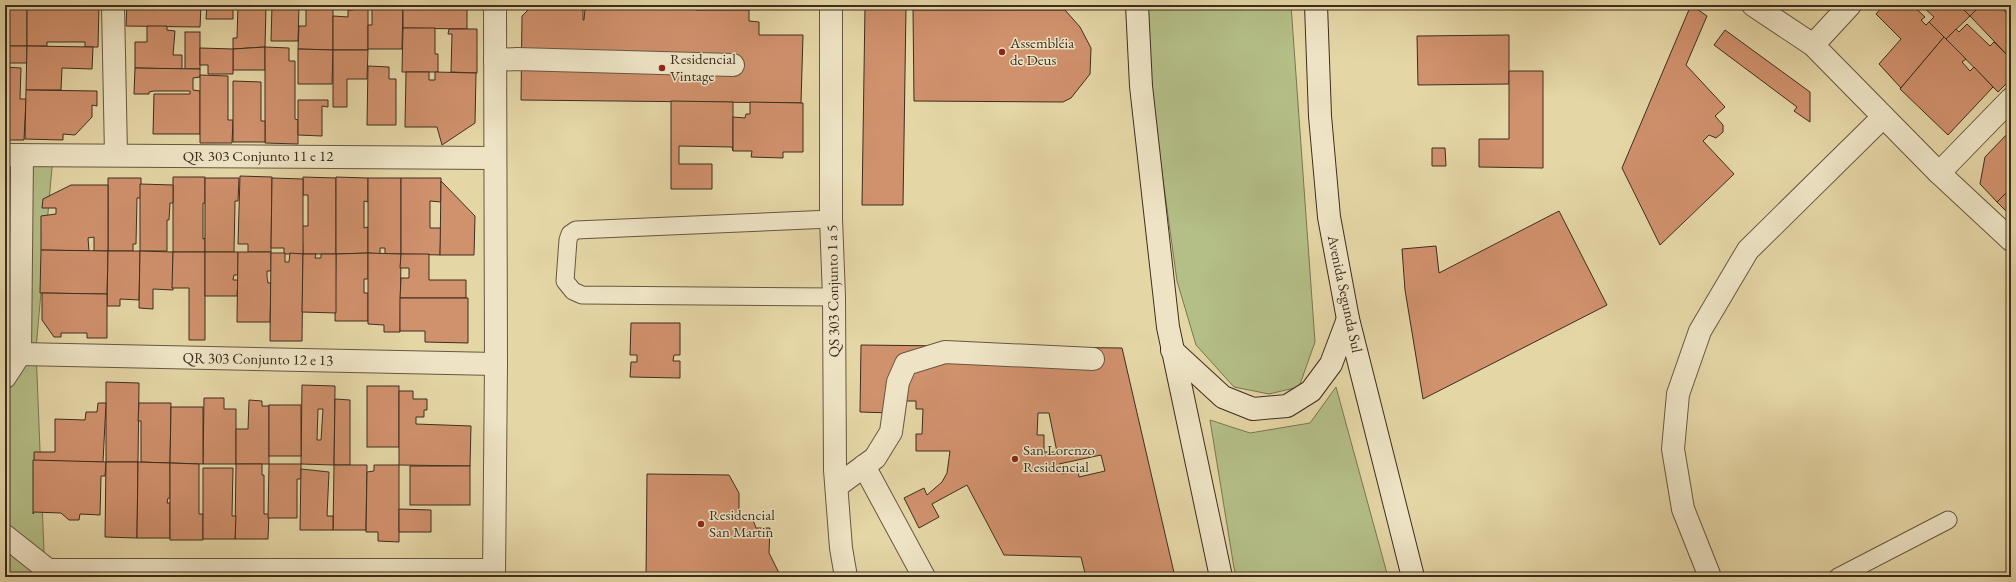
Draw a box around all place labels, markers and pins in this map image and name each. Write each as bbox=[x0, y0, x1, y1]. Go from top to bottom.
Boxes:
place label: Assembléia de Deus bbox=[1009, 33, 1074, 69]
marker: Assembléia de Deus bbox=[997, 47, 1007, 57]
place label: Residencial Vintage bbox=[670, 49, 736, 85]
marker: Residencial Vintage bbox=[657, 63, 667, 73]
place label: San Lorenzo Residencial bbox=[1023, 440, 1095, 476]
marker: San Lorenzo Residencial bbox=[1010, 454, 1020, 464]
place label: Residencial San Martin bbox=[709, 505, 775, 541]
marker: Residencial San Martin bbox=[696, 519, 706, 529]

